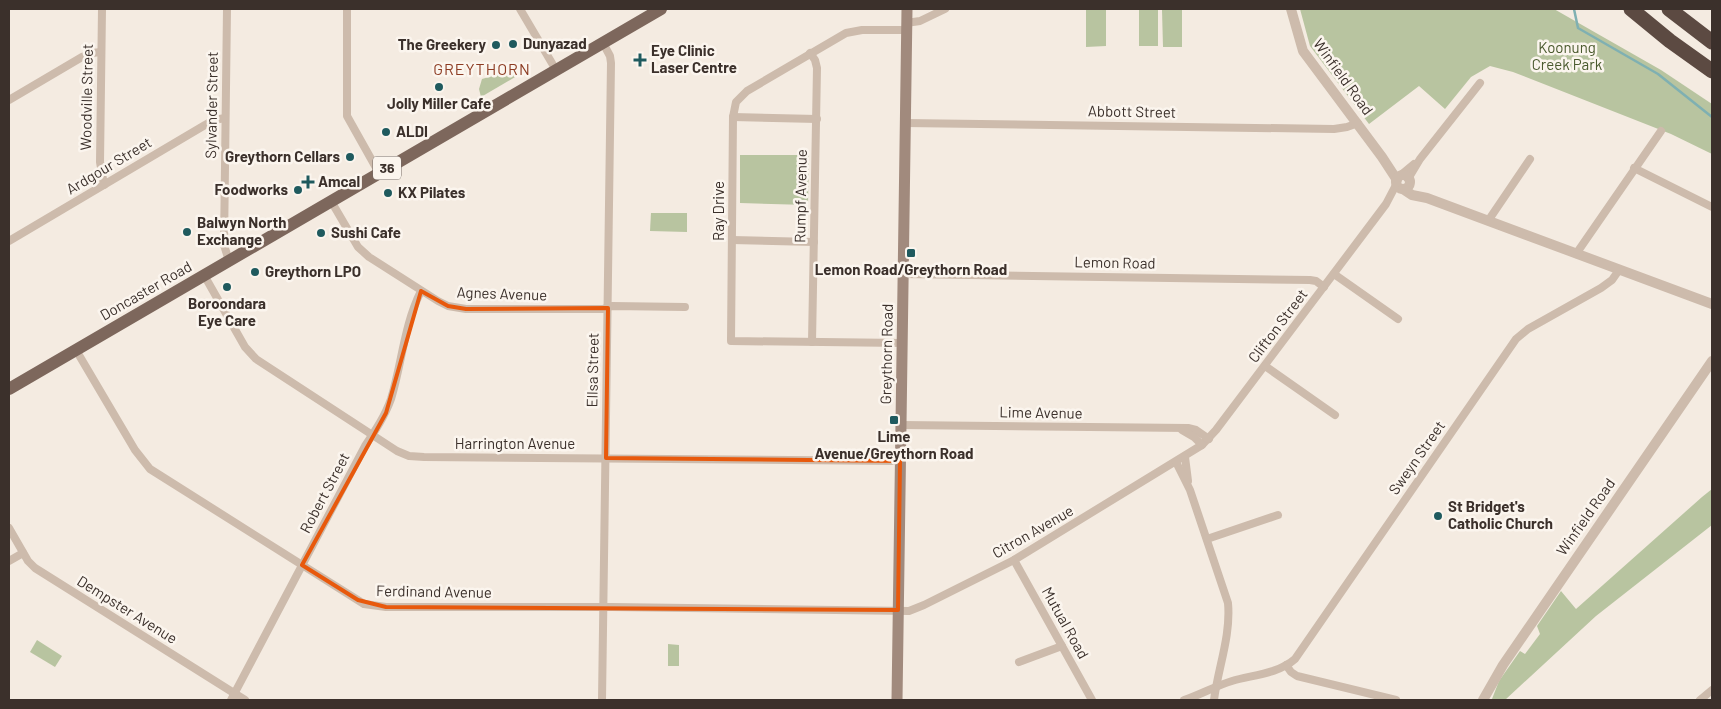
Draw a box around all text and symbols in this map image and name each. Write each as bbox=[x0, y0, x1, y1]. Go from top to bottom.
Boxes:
place label: Dunyazad bbox=[523, 34, 587, 52]
place label: The Greekery bbox=[398, 35, 486, 53]
street label: Winfield Road bbox=[1310, 35, 1378, 118]
marker: Dunyazad bbox=[507, 38, 519, 50]
park label: Koonung Creek Park bbox=[1532, 38, 1603, 73]
marker: The Greekery bbox=[490, 39, 502, 51]
place label: Eye Clinic Laser Centre bbox=[651, 41, 737, 76]
street label: Woodville Street bbox=[76, 43, 96, 151]
street label: Sylvander Street bbox=[201, 51, 221, 159]
marker: Eye Clinic Laser Centre bbox=[633, 53, 647, 67]
district label: GREYTHORN bbox=[433, 59, 531, 78]
marker: Jolly Miller Cafe bbox=[433, 81, 445, 93]
place label: Jolly Miller Cafe bbox=[387, 94, 491, 112]
street label: Abbott Street bbox=[1088, 101, 1176, 121]
place label: ALDI bbox=[396, 122, 428, 140]
marker: ALDI bbox=[380, 126, 392, 138]
street label: Ardgour Street bbox=[63, 133, 154, 198]
place label: Greythorn Cellars bbox=[225, 147, 340, 165]
street label: Rumpf Avenue bbox=[790, 149, 810, 243]
marker: Greythorn Cellars bbox=[344, 151, 356, 163]
road number: 36 bbox=[373, 156, 401, 180]
place label: Amcal bbox=[318, 172, 360, 190]
marker: Amcal bbox=[302, 176, 314, 188]
place label: Foodworks bbox=[215, 180, 288, 198]
street label: Ray Drive bbox=[709, 181, 727, 241]
place label: KX Pilates bbox=[398, 183, 466, 201]
marker: Foodworks bbox=[292, 184, 304, 196]
marker: KX Pilates bbox=[382, 187, 394, 199]
place label: Balwyn North Exchange bbox=[197, 213, 286, 248]
place label: Sushi Cafe bbox=[331, 223, 401, 241]
marker: Balwyn North Exchange bbox=[181, 226, 193, 238]
marker: Sushi Cafe bbox=[315, 227, 327, 239]
marker: Lemon Road/Greythorn Road bbox=[905, 247, 917, 259]
street label: Lemon Road bbox=[1074, 252, 1156, 272]
street label: Doncaster Road bbox=[96, 257, 195, 324]
place label: Lemon Road/Greythorn Road bbox=[815, 260, 1007, 278]
place label: Greythorn LPO bbox=[265, 262, 361, 280]
marker: Greythorn LPO bbox=[249, 266, 261, 278]
marker: Boroondara Eye Care bbox=[221, 281, 233, 293]
street label: Agnes Avenue bbox=[456, 282, 548, 304]
street label: Clifton Street bbox=[1244, 285, 1311, 366]
place label: Boroondara Eye Care bbox=[188, 294, 266, 329]
street label: Greythorn Road bbox=[876, 304, 896, 404]
street label: Ellsa Street bbox=[582, 332, 602, 408]
street label: Lime Avenue bbox=[999, 402, 1083, 422]
marker: Lime Avenue/Greythorn Road bbox=[888, 414, 900, 426]
street label: Sweyn Street bbox=[1384, 417, 1448, 498]
place label: Lime Avenue/Greythorn Road bbox=[814, 427, 974, 462]
street label: Harrington Avenue bbox=[455, 434, 575, 452]
street label: Robert Street bbox=[295, 449, 353, 536]
street label: Winfield Road bbox=[1552, 474, 1618, 558]
place label: St Bridget's Catholic Church bbox=[1448, 497, 1553, 532]
street label: Citron Avenue bbox=[989, 501, 1076, 562]
marker: St Bridget's Catholic Church bbox=[1432, 510, 1444, 522]
street label: Dempster Avenue bbox=[74, 571, 181, 647]
street label: Ferdinand Avenue bbox=[376, 581, 492, 601]
street label: Mutual Road bbox=[1039, 583, 1093, 662]

